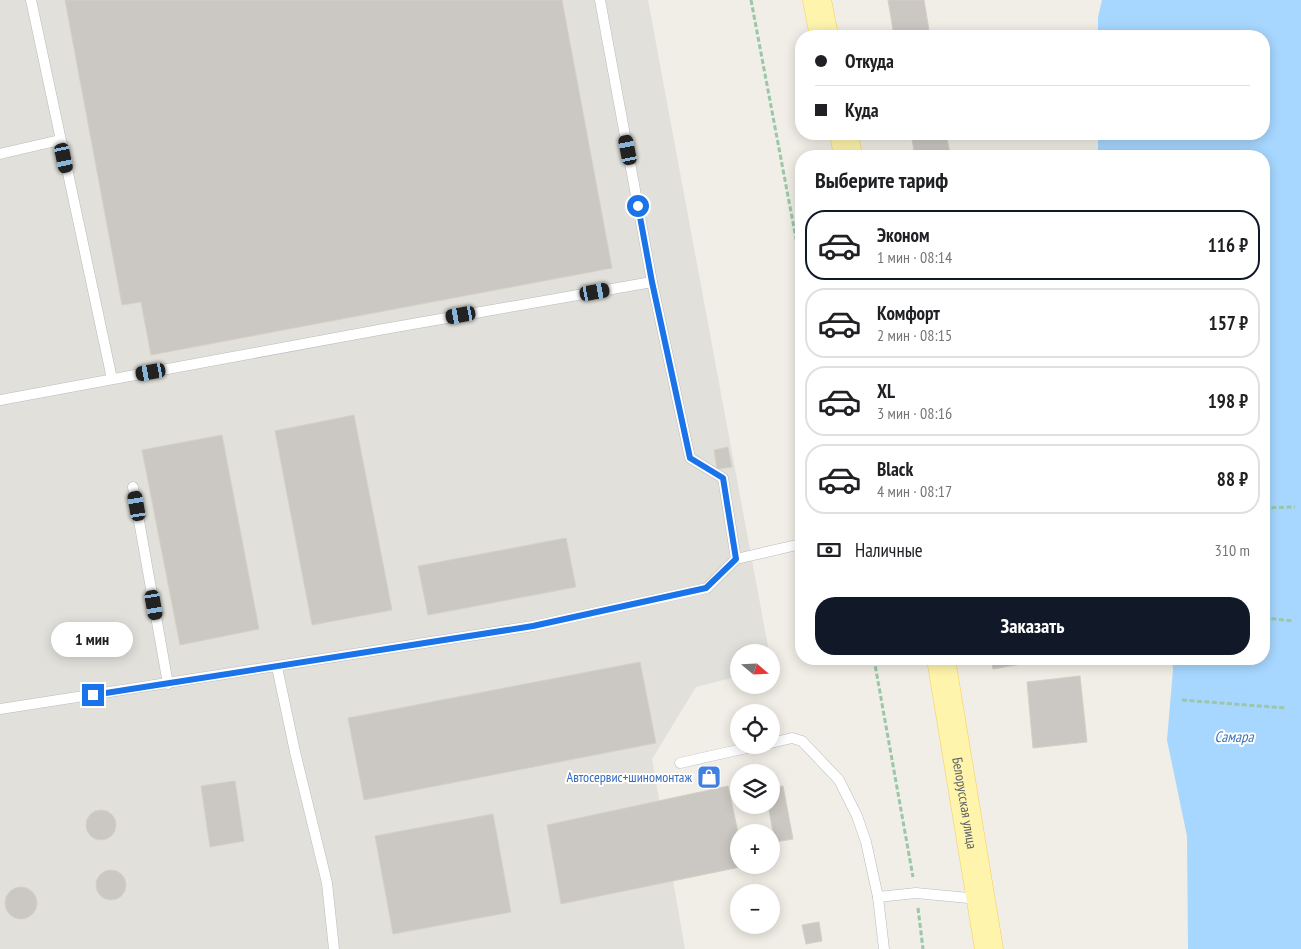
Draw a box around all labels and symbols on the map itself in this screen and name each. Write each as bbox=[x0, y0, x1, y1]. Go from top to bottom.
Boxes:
car bbox=[617, 134, 638, 166]
car bbox=[53, 142, 74, 174]
route start bbox=[627, 195, 649, 217]
car bbox=[578, 282, 611, 302]
car bbox=[444, 305, 477, 325]
car bbox=[134, 362, 167, 382]
car bbox=[127, 490, 146, 522]
car bbox=[144, 589, 163, 621]
callout: 1 мин bbox=[52, 622, 134, 658]
north arrow bbox=[730, 644, 780, 694]
route end bbox=[82, 684, 104, 706]
water label: Самара bbox=[1214, 727, 1255, 746]
street label: Белорусская улица bbox=[948, 756, 981, 850]
shop icon: Автосервис+шиномонтаж bbox=[696, 764, 722, 790]
place label: Автосервис+шиномонтаж bbox=[567, 768, 692, 786]

